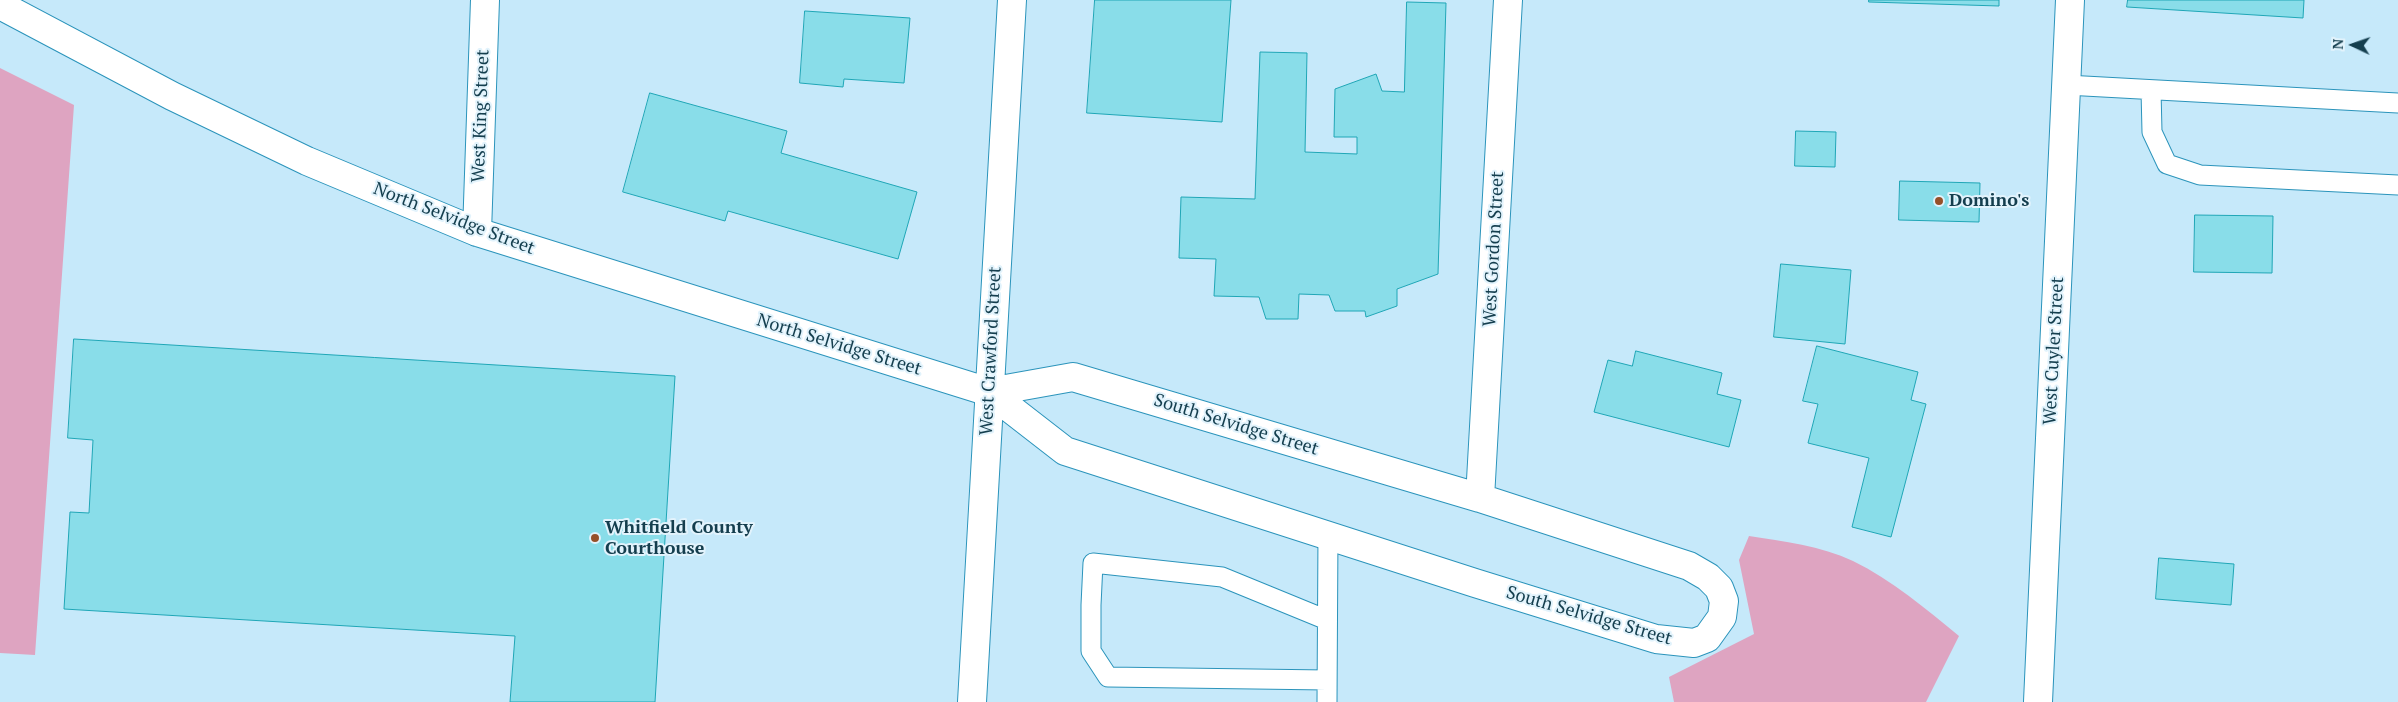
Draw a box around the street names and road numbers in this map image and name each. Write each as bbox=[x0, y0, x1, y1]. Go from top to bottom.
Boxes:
street label: West King Street bbox=[468, 49, 494, 183]
street label: West Gordon Street bbox=[1479, 171, 1509, 327]
street label: North Selvidge Street bbox=[370, 178, 538, 260]
street label: West Crawford Street bbox=[976, 266, 1006, 436]
street label: West Cuyler Street bbox=[2039, 276, 2069, 426]
street label: North Selvidge Street bbox=[754, 310, 924, 380]
street label: South Selvidge Street bbox=[1151, 390, 1321, 460]
street label: South Selvidge Street bbox=[1504, 582, 1674, 650]

